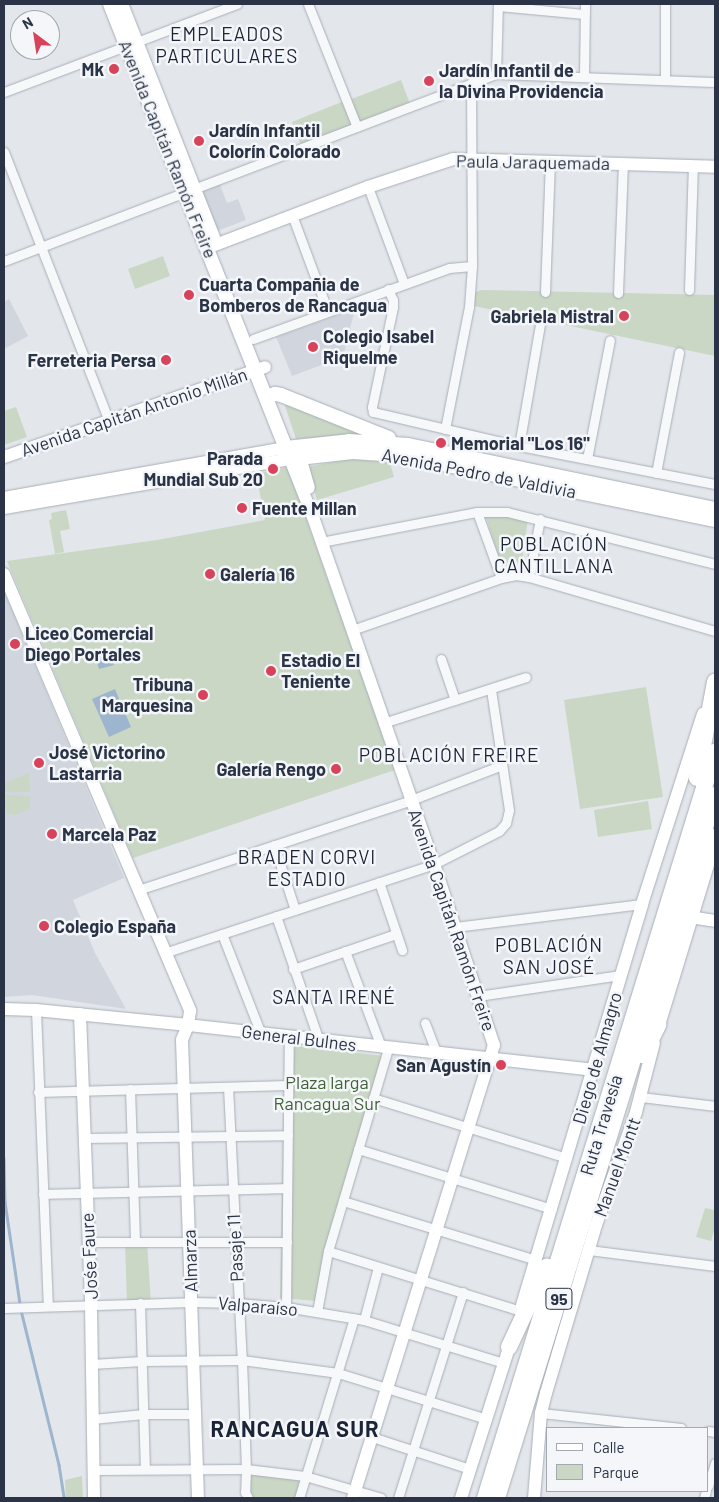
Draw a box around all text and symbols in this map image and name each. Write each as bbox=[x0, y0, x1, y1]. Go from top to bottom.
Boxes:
north arrow bbox=[10, 10, 60, 60]
text: N bbox=[19, 13, 36, 32]
district label: EMPLEADOS PARTICULARES bbox=[154, 23, 300, 67]
street label: Avenida Capitán Ramón Freire bbox=[114, 37, 222, 261]
place label: Mk bbox=[82, 58, 104, 80]
place label: Jardín Infantil de la Divina Providencia bbox=[439, 60, 604, 102]
marker: Mk bbox=[108, 63, 120, 75]
marker: Jardín Infantil de la Divina Providencia bbox=[423, 75, 435, 87]
place label: Jardín Infantil Colorín Colorado bbox=[209, 120, 341, 162]
marker: Jardín Infantil Colorín Colorado bbox=[193, 135, 205, 147]
street label: Paula Jaraquemada bbox=[456, 150, 610, 174]
place label: Cuarta Compañia de Bomberos de Rancagua bbox=[199, 274, 387, 316]
marker: Cuarta Compañia de Bomberos de Rancagua bbox=[183, 289, 195, 301]
place label: Gabriela Mistral bbox=[491, 305, 614, 327]
marker: Gabriela Mistral bbox=[618, 310, 630, 322]
place label: Colegio Isabel Riquelme bbox=[323, 326, 434, 368]
marker: Colegio Isabel Riquelme bbox=[307, 341, 319, 353]
place label: Ferreteria Persa bbox=[27, 349, 156, 371]
marker: Ferreteria Persa bbox=[160, 354, 172, 366]
street label: Avenida Capitán Antonio Millán bbox=[18, 363, 250, 461]
place label: Memorial "Los 16" bbox=[451, 432, 590, 454]
marker: Memorial "Los 16" bbox=[435, 437, 447, 449]
street label: Avenida Pedro de Valdivia bbox=[380, 444, 578, 502]
place label: Parada Mundial Sub 20 bbox=[144, 448, 263, 490]
marker: Parada Mundial Sub 20 bbox=[267, 463, 279, 475]
place label: Fuente Millan bbox=[252, 497, 357, 519]
marker: Fuente Millan bbox=[236, 502, 248, 514]
district label: POBLACIÓN CANTILLANA bbox=[493, 533, 615, 577]
place label: Galería 16 bbox=[220, 563, 295, 585]
marker: Galería 16 bbox=[204, 568, 216, 580]
place label: Liceo Comercial Diego Portales bbox=[25, 623, 153, 666]
marker: Liceo Comercial Diego Portales bbox=[9, 638, 21, 650]
place label: Estadio El Teniente bbox=[281, 650, 360, 692]
marker: Estadio El Teniente bbox=[265, 665, 277, 677]
place label: Tribuna Marquesina bbox=[101, 674, 193, 716]
marker: Tribuna Marquesina bbox=[197, 689, 209, 701]
place label: José Victorino Lastarria bbox=[49, 742, 165, 784]
district label: POBLACIÓN FREIRE bbox=[357, 744, 541, 766]
marker: José Victorino Lastarria bbox=[33, 757, 45, 769]
place label: Galería Rengo bbox=[216, 758, 326, 780]
marker: Galería Rengo bbox=[330, 763, 342, 775]
street label: Avenida Capitán Ramón Freire bbox=[404, 806, 500, 1034]
place label: Marcela Paz bbox=[62, 823, 156, 845]
marker: Marcela Paz bbox=[46, 828, 58, 840]
district label: BRADEN CORVI ESTADIO bbox=[236, 846, 378, 890]
place label: Colegio España bbox=[54, 915, 176, 937]
marker: Colegio España bbox=[38, 920, 50, 932]
district label: POBLACIÓN SAN JOSÉ bbox=[494, 934, 604, 978]
district label: SANTA IRENÉ bbox=[271, 986, 397, 1008]
street label: Diego de Almagro bbox=[568, 989, 626, 1127]
street label: General Bulnes bbox=[240, 1020, 358, 1056]
place label: San Agustín bbox=[396, 1054, 491, 1076]
marker: San Agustín bbox=[495, 1059, 507, 1071]
park label: Plaza larga Rancagua Sur bbox=[273, 1072, 381, 1114]
street label: Ruta Travesía bbox=[575, 1072, 627, 1178]
street label: Manuel Montt bbox=[589, 1114, 645, 1220]
street label: Jośe Faure bbox=[76, 1212, 102, 1300]
street label: Pasaje 11 bbox=[222, 1214, 248, 1282]
street label: Almarza bbox=[178, 1229, 202, 1293]
road number: 95 bbox=[545, 1286, 573, 1312]
street label: Valparaíso bbox=[217, 1292, 299, 1320]
district label: RANCAGUA SUR bbox=[209, 1416, 381, 1442]
legend bbox=[546, 1427, 709, 1492]
text: Calle bbox=[593, 1438, 625, 1456]
text: Parque bbox=[593, 1463, 639, 1481]

